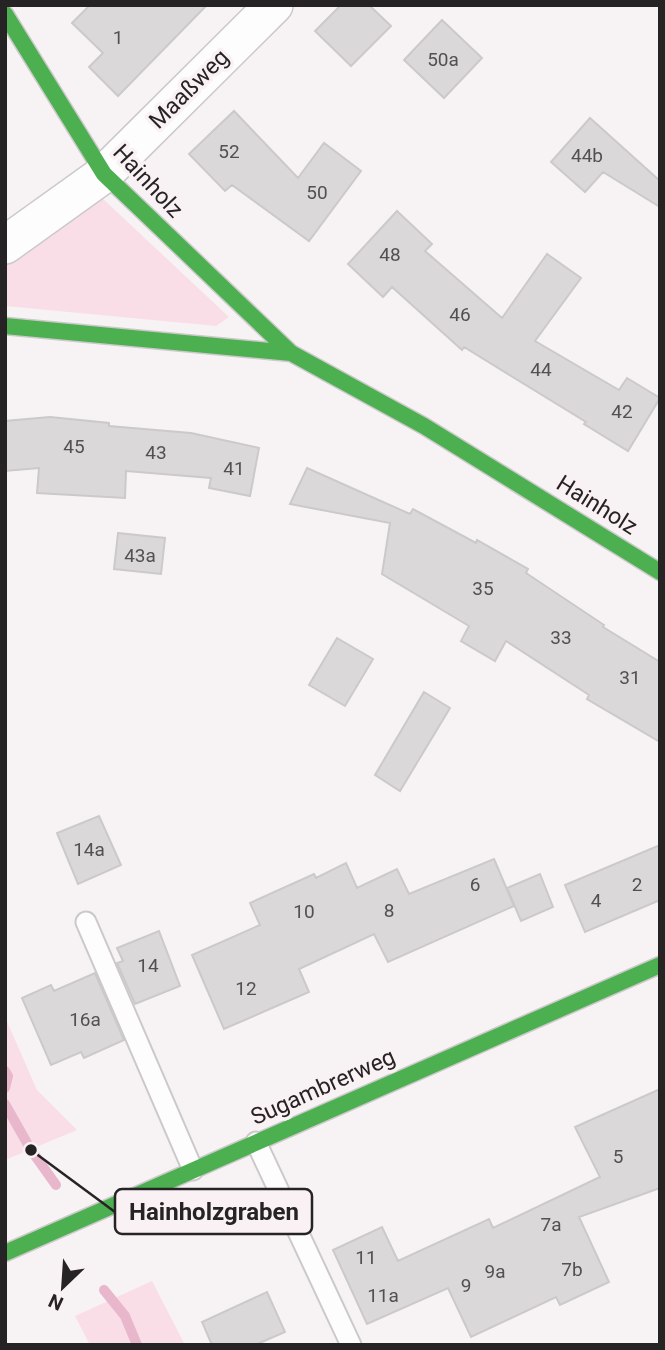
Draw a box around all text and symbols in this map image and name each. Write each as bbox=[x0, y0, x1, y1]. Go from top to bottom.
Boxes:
house number: 1 bbox=[113, 26, 123, 49]
street label: Maaßweg bbox=[144, 44, 234, 134]
house number: 50a bbox=[427, 48, 459, 71]
street label: Hainholz bbox=[107, 139, 189, 223]
house number: 52 bbox=[218, 140, 240, 163]
house number: 44b bbox=[571, 144, 603, 167]
house number: 50 bbox=[306, 181, 328, 204]
house number: 48 bbox=[379, 243, 401, 266]
house number: 46 bbox=[449, 303, 471, 326]
house number: 44 bbox=[530, 358, 552, 381]
house number: 42 bbox=[611, 400, 633, 423]
house number: 45 bbox=[63, 435, 85, 458]
house number: 43 bbox=[145, 441, 167, 464]
house number: 41 bbox=[223, 457, 245, 480]
street label: Hainholz bbox=[552, 470, 642, 540]
house number: 43a bbox=[124, 544, 156, 567]
house number: 35 bbox=[472, 577, 494, 600]
house number: 33 bbox=[550, 626, 572, 649]
house number: 31 bbox=[619, 666, 641, 689]
house number: 14a bbox=[73, 838, 105, 861]
house number: 6 bbox=[470, 873, 480, 896]
house number: 2 bbox=[632, 873, 642, 896]
house number: 4 bbox=[591, 889, 602, 912]
house number: 8 bbox=[384, 899, 394, 922]
house number: 10 bbox=[293, 900, 315, 923]
house number: 14 bbox=[137, 954, 159, 977]
house number: 12 bbox=[235, 977, 257, 1000]
house number: 16a bbox=[69, 1008, 101, 1031]
street label: Sugambrerweg bbox=[247, 1043, 399, 1131]
house number: 5 bbox=[613, 1145, 623, 1168]
callout: Hainholzgraben bbox=[115, 1189, 312, 1234]
text: Hainholzgraben bbox=[129, 1198, 299, 1226]
house number: 7a bbox=[540, 1213, 562, 1236]
house number: 11 bbox=[355, 1246, 377, 1269]
north arrow bbox=[28, 1252, 98, 1322]
house number: 7b bbox=[561, 1258, 583, 1281]
house number: 9a bbox=[484, 1260, 506, 1283]
house number: 9 bbox=[461, 1274, 471, 1297]
house number: 11a bbox=[367, 1284, 399, 1307]
text: N bbox=[45, 1289, 67, 1315]

